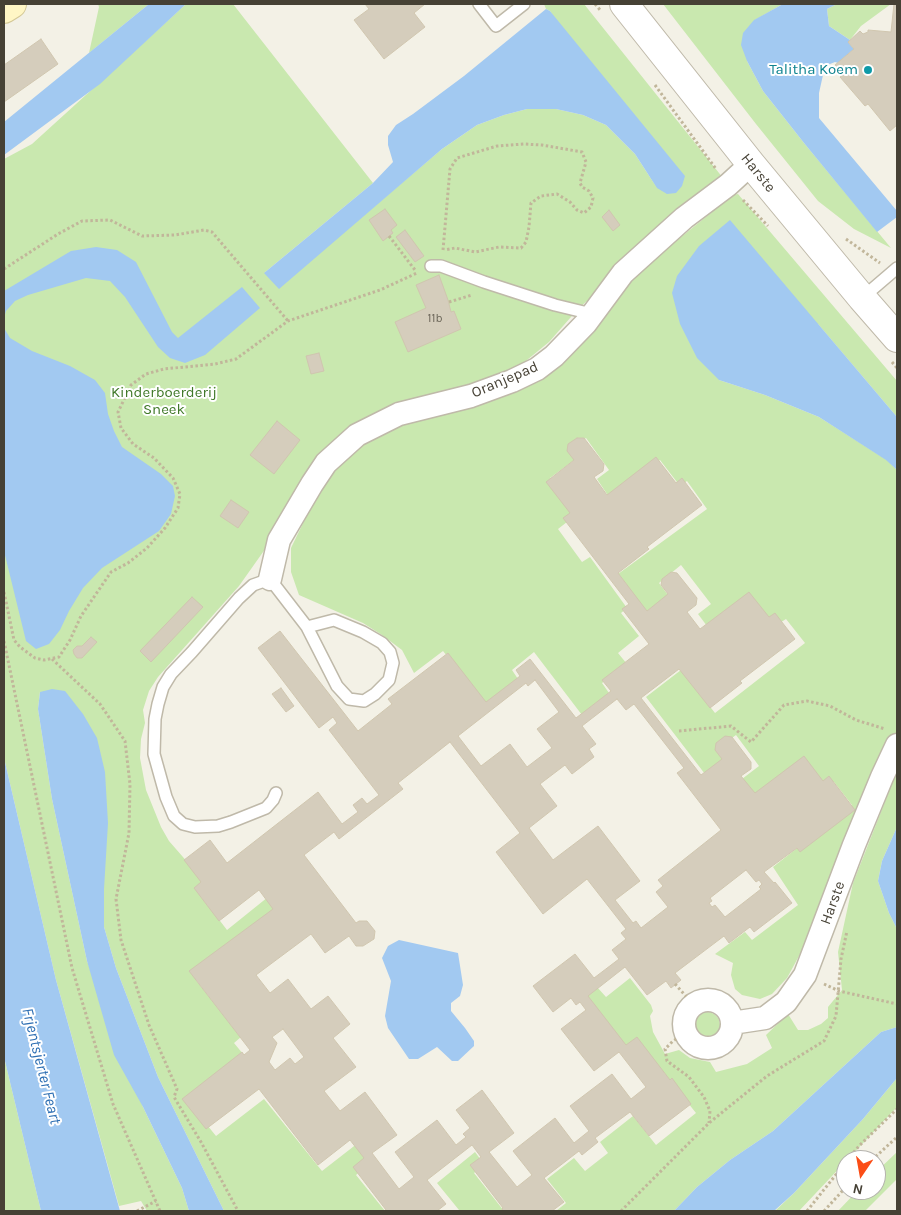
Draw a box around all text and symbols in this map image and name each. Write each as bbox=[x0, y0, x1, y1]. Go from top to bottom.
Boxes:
place label: Talitha Koem bbox=[769, 61, 858, 79]
marker: Talitha Koem bbox=[862, 64, 874, 76]
street label: Harste bbox=[737, 150, 779, 196]
house number: 11b bbox=[427, 312, 443, 326]
street label: Oranjepad bbox=[469, 358, 541, 402]
park label: Kinderboerderij Sneek bbox=[111, 384, 217, 419]
street label: Harste bbox=[817, 879, 849, 927]
water label: Frjentsjerter Feart bbox=[17, 1006, 65, 1126]
north arrow bbox=[836, 1150, 886, 1200]
text: N bbox=[851, 1180, 865, 1199]

